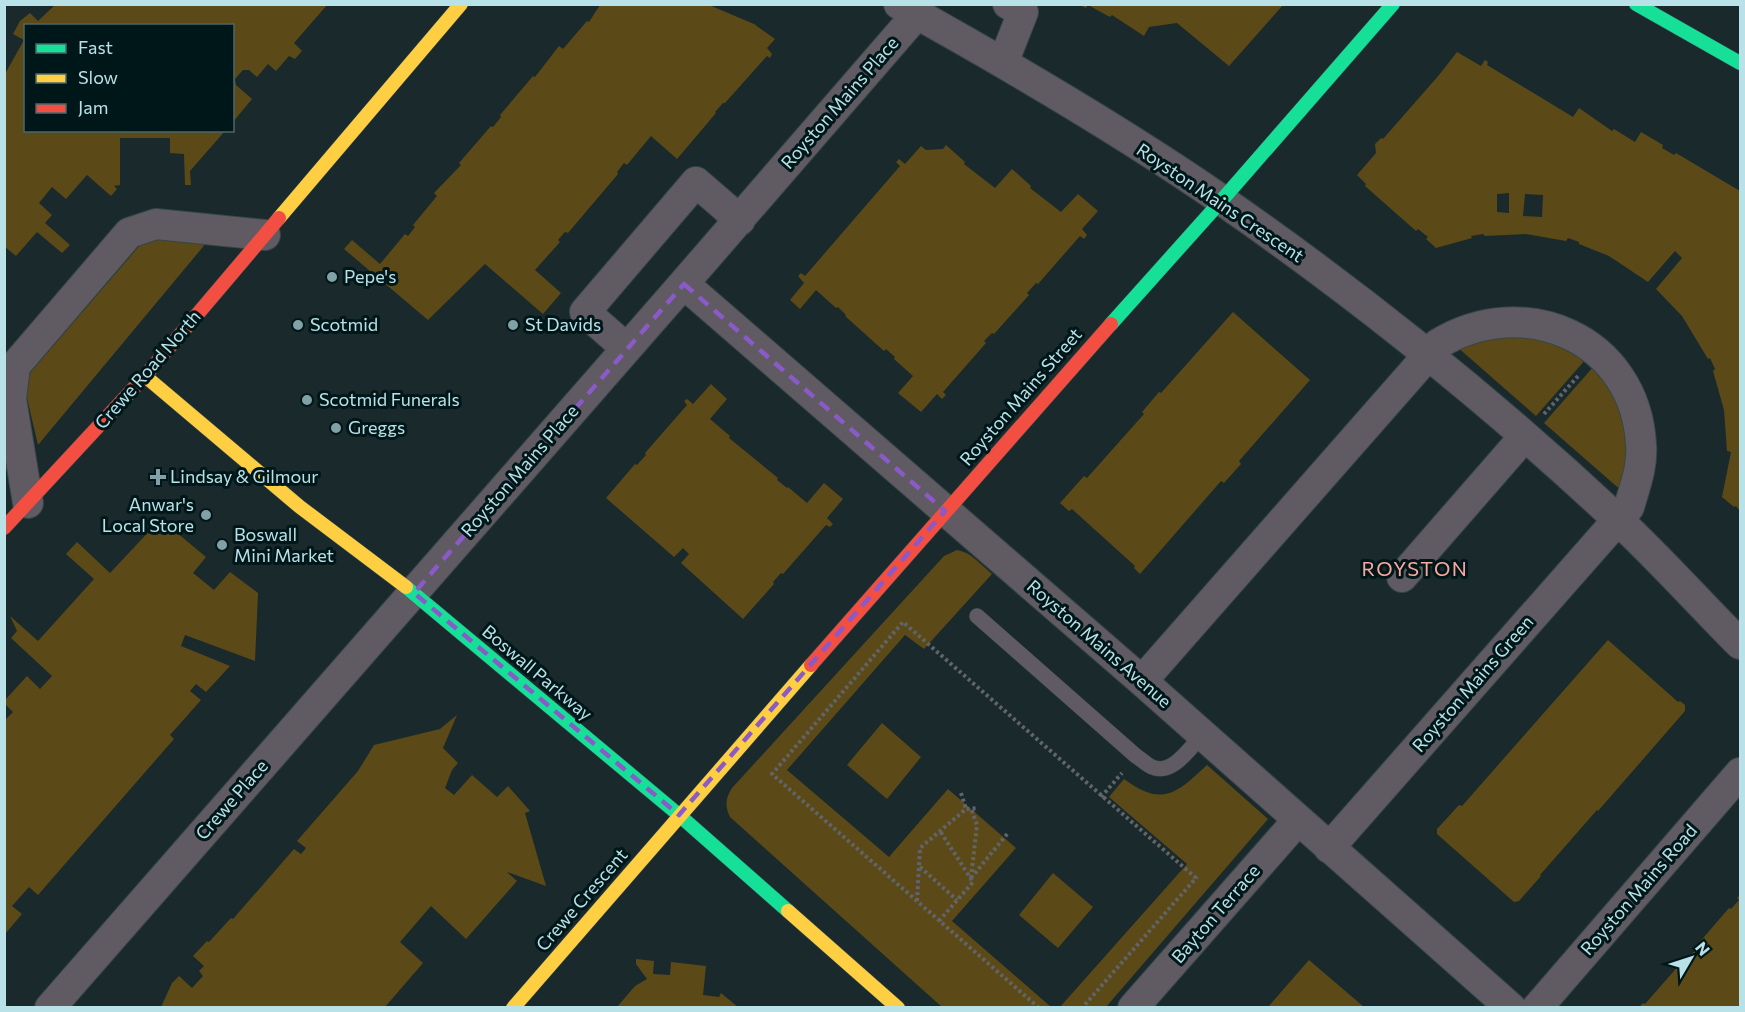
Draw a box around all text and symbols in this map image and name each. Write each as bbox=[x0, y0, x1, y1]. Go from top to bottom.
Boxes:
legend bbox=[24, 24, 234, 132]
street label: Royston Mains Place bbox=[776, 32, 903, 173]
text: Fast bbox=[78, 36, 113, 58]
text: Slow bbox=[78, 66, 118, 88]
text: Jam bbox=[78, 96, 108, 118]
street label: Royston Mains Crescent bbox=[1133, 138, 1308, 266]
place label: Pepe's bbox=[344, 265, 396, 287]
marker: Pepe's bbox=[325, 270, 339, 284]
street label: Crewe Road North bbox=[90, 305, 205, 433]
place label: Scotmid bbox=[310, 313, 378, 335]
place label: St Davids bbox=[525, 313, 601, 335]
marker: Scotmid bbox=[291, 318, 305, 332]
marker: St Davids bbox=[506, 318, 520, 332]
street label: Royston Mains Street bbox=[955, 323, 1086, 470]
place label: Scotmid Funerals bbox=[319, 388, 460, 410]
marker: Scotmid Funerals bbox=[300, 393, 314, 407]
street label: Royston Mains Place bbox=[456, 400, 583, 541]
place label: Greggs bbox=[348, 416, 405, 438]
marker: Greggs bbox=[329, 421, 343, 435]
place label: Lindsay & Gilmour bbox=[170, 465, 319, 487]
marker: Lindsay & Gilmour bbox=[151, 470, 165, 484]
place label: Anwar's Local Store bbox=[102, 493, 194, 536]
marker: Anwar's Local Store bbox=[199, 508, 213, 522]
place label: Boswall Mini Market bbox=[234, 523, 334, 566]
marker: Boswall Mini Market bbox=[215, 538, 229, 552]
district label: ROYSTON bbox=[1362, 556, 1468, 580]
street label: Royston Mains Avenue bbox=[1023, 575, 1176, 712]
street label: Royston Mains Green bbox=[1407, 611, 1537, 756]
street label: Boswall Parkway bbox=[478, 620, 597, 725]
street label: Crewe Place bbox=[190, 755, 272, 844]
street label: Royston Mains Road bbox=[1575, 819, 1701, 959]
street label: Crewe Crescent bbox=[531, 844, 632, 955]
street label: Bayton Terrace bbox=[1166, 859, 1264, 967]
north arrow bbox=[1661, 928, 1721, 988]
text: N bbox=[1692, 938, 1714, 959]

